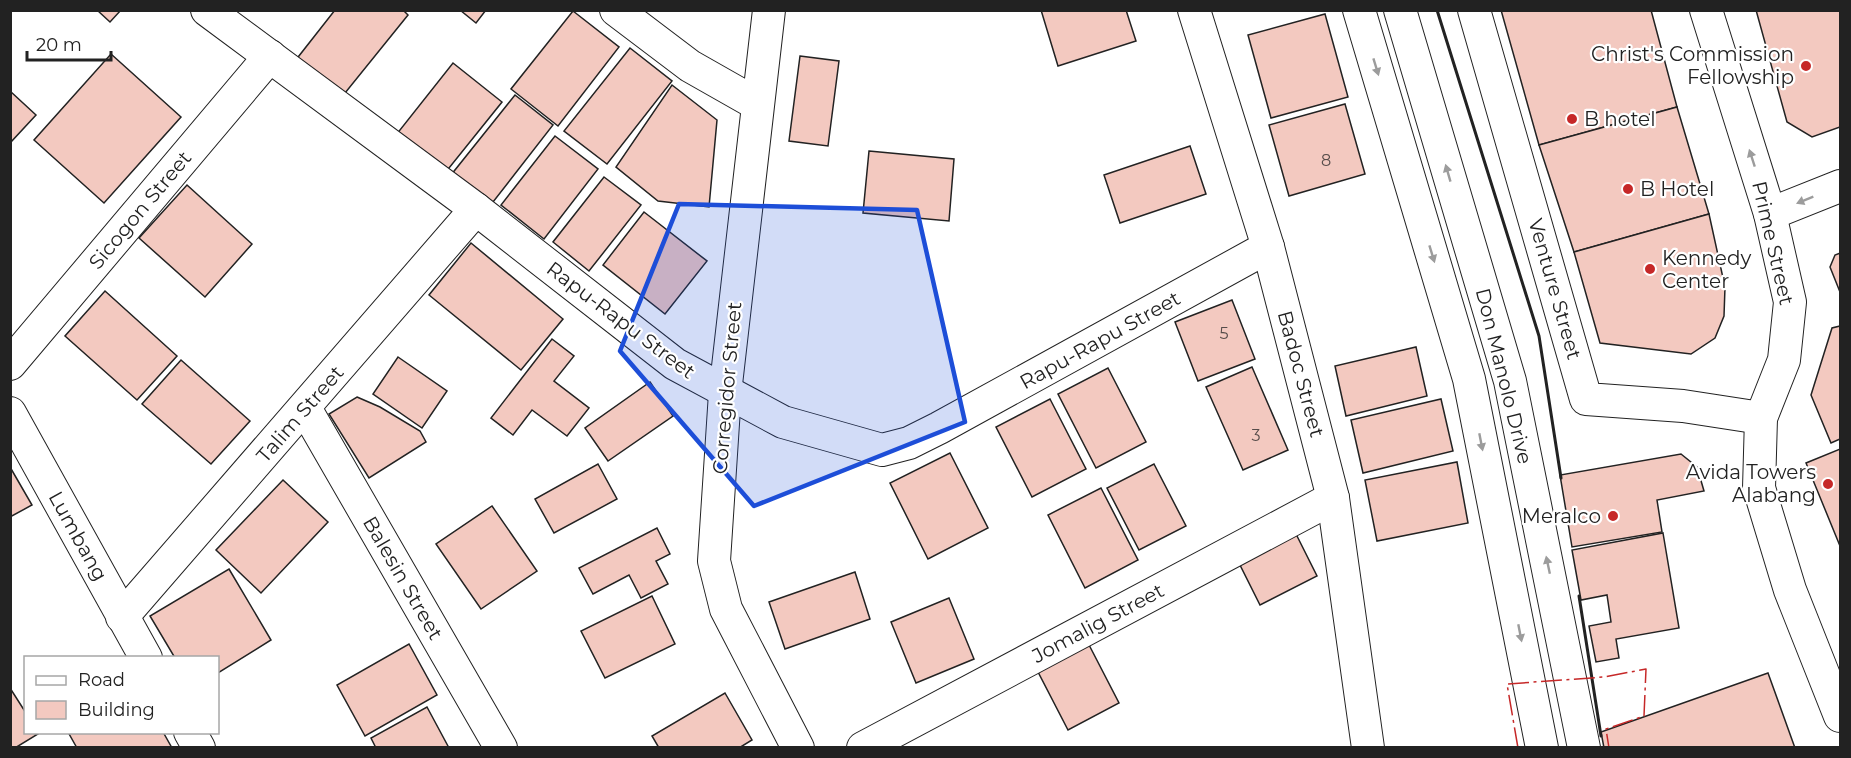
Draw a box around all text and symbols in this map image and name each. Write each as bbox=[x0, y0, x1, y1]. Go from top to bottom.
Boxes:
scale bar bbox=[27, 24, 111, 62]
text: 20 m bbox=[36, 34, 82, 56]
place label: Christ's Commission Fellowship bbox=[1591, 42, 1794, 89]
one-way arrow bbox=[1372, 58, 1381, 76]
marker: Christ's Commission Fellowship bbox=[1799, 59, 1813, 73]
place label: B hotel bbox=[1584, 107, 1656, 131]
marker: B hotel bbox=[1565, 112, 1579, 126]
street label: Sicogon Street bbox=[84, 146, 196, 274]
one-way arrow bbox=[1747, 149, 1756, 167]
house number: 8 bbox=[1321, 151, 1331, 170]
one-way arrow bbox=[1443, 164, 1452, 182]
place label: B Hotel bbox=[1640, 177, 1714, 201]
street label: Prime Street bbox=[1747, 179, 1799, 307]
marker: B Hotel bbox=[1621, 182, 1635, 196]
one-way arrow bbox=[1796, 196, 1814, 205]
street label: Venture Street bbox=[1523, 216, 1587, 362]
one-way arrow bbox=[1428, 245, 1437, 263]
place label: Kennedy Center bbox=[1662, 246, 1751, 293]
street label: Rapu-Rapu Street bbox=[542, 256, 700, 384]
marker: Kennedy Center bbox=[1643, 262, 1657, 276]
street label: Rapu-Rapu Street bbox=[1016, 286, 1184, 394]
street label: Don Manolo Drive bbox=[1471, 286, 1537, 466]
street label: Corregidor Street bbox=[708, 301, 746, 475]
street label: Badoc Street bbox=[1273, 308, 1329, 440]
house number: 5 bbox=[1219, 324, 1229, 343]
street label: Talim Street bbox=[251, 361, 349, 467]
house number: 3 bbox=[1251, 426, 1261, 445]
one-way arrow bbox=[1477, 433, 1486, 452]
place label: Avida Towers Alabang bbox=[1686, 460, 1816, 507]
marker: Avida Towers Alabang bbox=[1821, 477, 1835, 491]
street label: Lumbang bbox=[44, 487, 112, 585]
place label: Meralco bbox=[1522, 504, 1601, 528]
marker: Meralco bbox=[1606, 509, 1620, 523]
street label: Balesin Street bbox=[358, 512, 448, 644]
one-way arrow bbox=[1543, 555, 1552, 574]
street label: Jomalig Street bbox=[1027, 578, 1168, 668]
one-way arrow bbox=[1516, 624, 1525, 643]
legend bbox=[24, 656, 219, 734]
text: Road bbox=[78, 669, 125, 691]
text: Building bbox=[78, 699, 155, 721]

